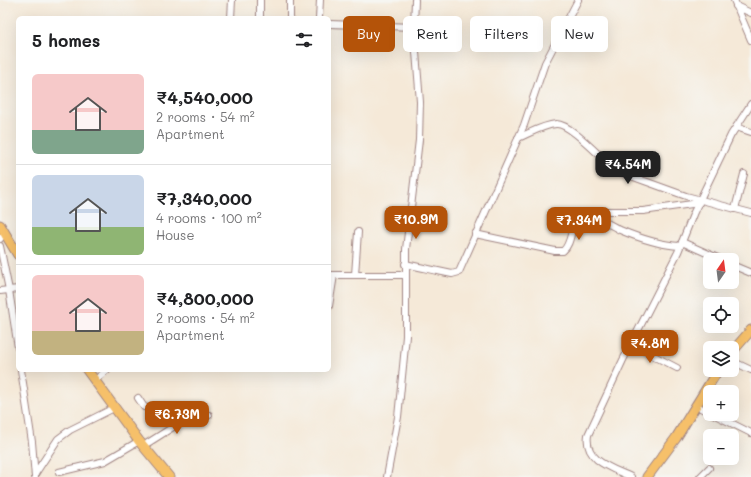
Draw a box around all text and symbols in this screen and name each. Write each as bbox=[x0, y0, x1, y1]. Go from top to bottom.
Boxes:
chip: Buy bbox=[343, 16, 395, 52]
chip: Rent bbox=[403, 16, 462, 52]
chip: Filters bbox=[470, 16, 543, 52]
chip: New bbox=[551, 16, 608, 52]
text: 5 homes bbox=[32, 29, 100, 51]
icon: filters bbox=[293, 29, 315, 51]
text: ₹4,540,000 bbox=[156, 86, 253, 108]
icon: home bbox=[64, 90, 112, 138]
text: 2 rooms · 54 m² bbox=[156, 108, 255, 125]
text: Apartment bbox=[156, 125, 225, 142]
pin: ₹4.54M bbox=[595, 151, 661, 185]
text: ₹4.54M bbox=[604, 155, 652, 172]
text: ₹7,340,000 bbox=[156, 187, 252, 209]
icon: home bbox=[64, 191, 112, 239]
pin: ₹10.9M bbox=[383, 206, 449, 240]
pin: ₹7.34M bbox=[546, 207, 612, 241]
text: 4 rooms · 100 m² bbox=[156, 209, 262, 226]
text: ₹10.9M bbox=[393, 210, 439, 227]
text: ₹7.34M bbox=[556, 211, 602, 228]
text: House bbox=[156, 226, 194, 243]
north arrow bbox=[703, 253, 739, 289]
map controls bbox=[703, 253, 739, 465]
text: ₹4,800,000 bbox=[156, 287, 254, 309]
icon: home bbox=[64, 291, 112, 339]
button: locate bbox=[703, 297, 739, 333]
text: 2 rooms · 54 m² bbox=[156, 309, 255, 326]
text: Apartment bbox=[156, 326, 225, 343]
pin: ₹4.8M bbox=[622, 330, 678, 364]
text: ₹4.8M bbox=[630, 334, 670, 351]
button: layers bbox=[703, 341, 739, 377]
button: + bbox=[703, 385, 739, 421]
pin: ₹6.73M bbox=[144, 401, 210, 435]
text: ₹6.73M bbox=[154, 405, 200, 422]
button: − bbox=[703, 429, 739, 465]

